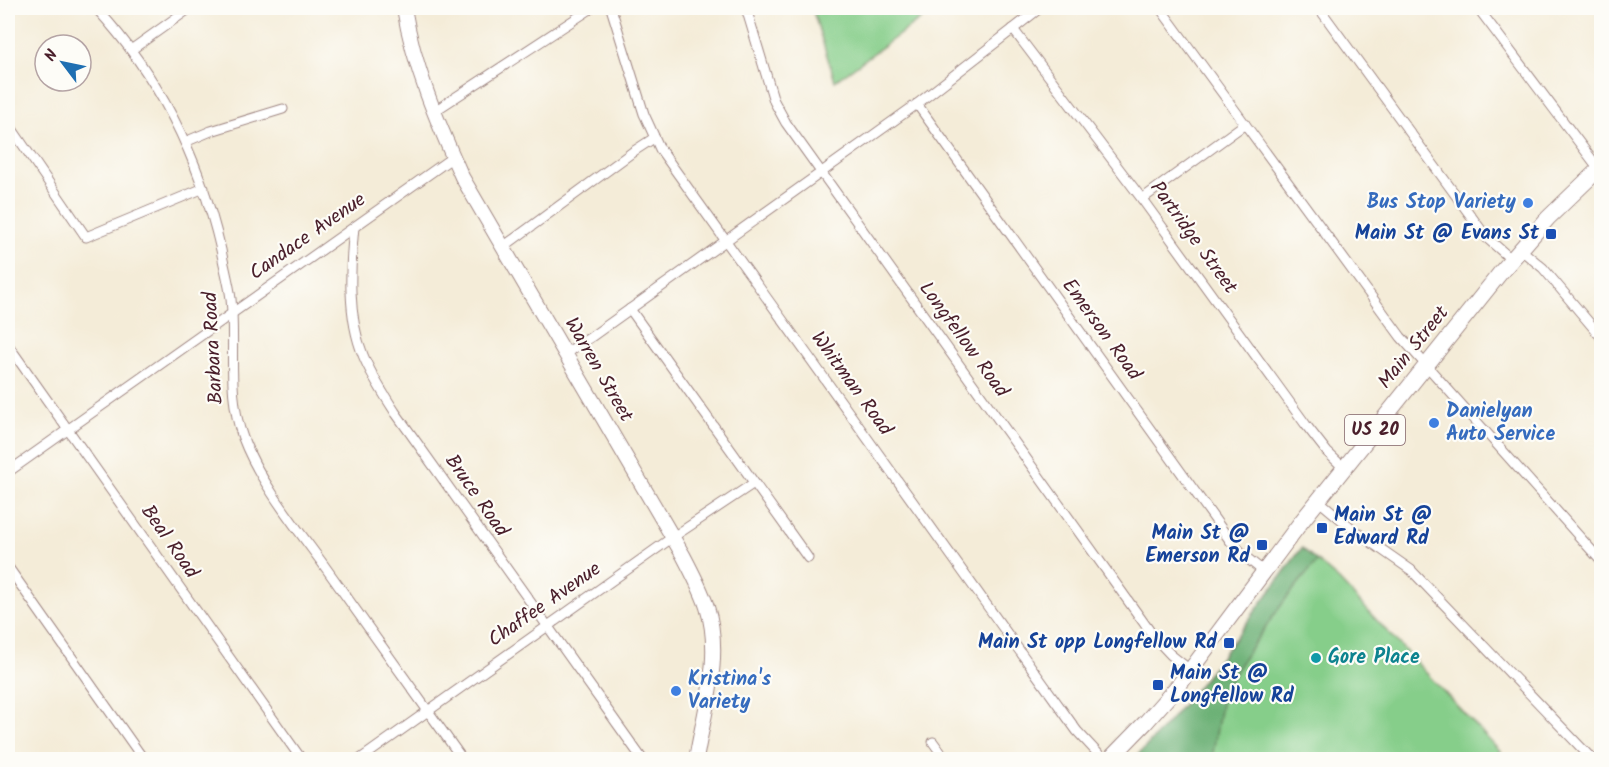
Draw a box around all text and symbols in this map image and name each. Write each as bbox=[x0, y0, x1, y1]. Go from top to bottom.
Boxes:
north arrow bbox=[33, 33, 93, 93]
text: N bbox=[38, 45, 65, 67]
street label: Partridge Street bbox=[1141, 175, 1245, 301]
street label: Candace Avenue bbox=[243, 185, 373, 289]
place label: Bus Stop Variety bbox=[1367, 187, 1517, 219]
marker: Bus Stop Variety bbox=[1521, 196, 1535, 210]
place label: Main St @ Evans St bbox=[1355, 218, 1540, 250]
marker: Main St @ Evans St bbox=[1544, 227, 1558, 241]
street label: Emerson Road bbox=[1053, 272, 1150, 389]
street label: Longfellow Road bbox=[910, 275, 1017, 406]
street label: Barbara Road bbox=[195, 290, 233, 405]
street label: Main Street bbox=[1370, 299, 1458, 397]
street label: Warren Street bbox=[555, 311, 641, 429]
street label: Whitman Road bbox=[802, 325, 901, 444]
place label: Danielyan Auto Service bbox=[1446, 396, 1556, 451]
road number: US 20 bbox=[1345, 415, 1405, 445]
marker: Danielyan Auto Service bbox=[1427, 416, 1441, 430]
street label: Bruce Road bbox=[436, 448, 517, 545]
street label: Beal Road bbox=[132, 498, 207, 586]
place label: Main St @ Edward Rd bbox=[1334, 500, 1433, 555]
place label: Main St @ Emerson Rd bbox=[1146, 518, 1251, 573]
marker: Main St @ Edward Rd bbox=[1315, 521, 1329, 535]
marker: Main St @ Emerson Rd bbox=[1255, 538, 1269, 552]
street label: Chaffee Avenue bbox=[482, 554, 608, 656]
place label: Main St opp Longfellow Rd bbox=[978, 627, 1218, 659]
marker: Main St opp Longfellow Rd bbox=[1222, 636, 1236, 650]
place label: Gore Place bbox=[1328, 642, 1420, 674]
marker: Gore Place bbox=[1309, 651, 1323, 665]
place label: Main St @ Longfellow Rd bbox=[1170, 658, 1295, 713]
place label: Kristina's Variety bbox=[688, 664, 772, 719]
marker: Main St @ Longfellow Rd bbox=[1151, 678, 1165, 692]
marker: Kristina's Variety bbox=[669, 684, 683, 698]

